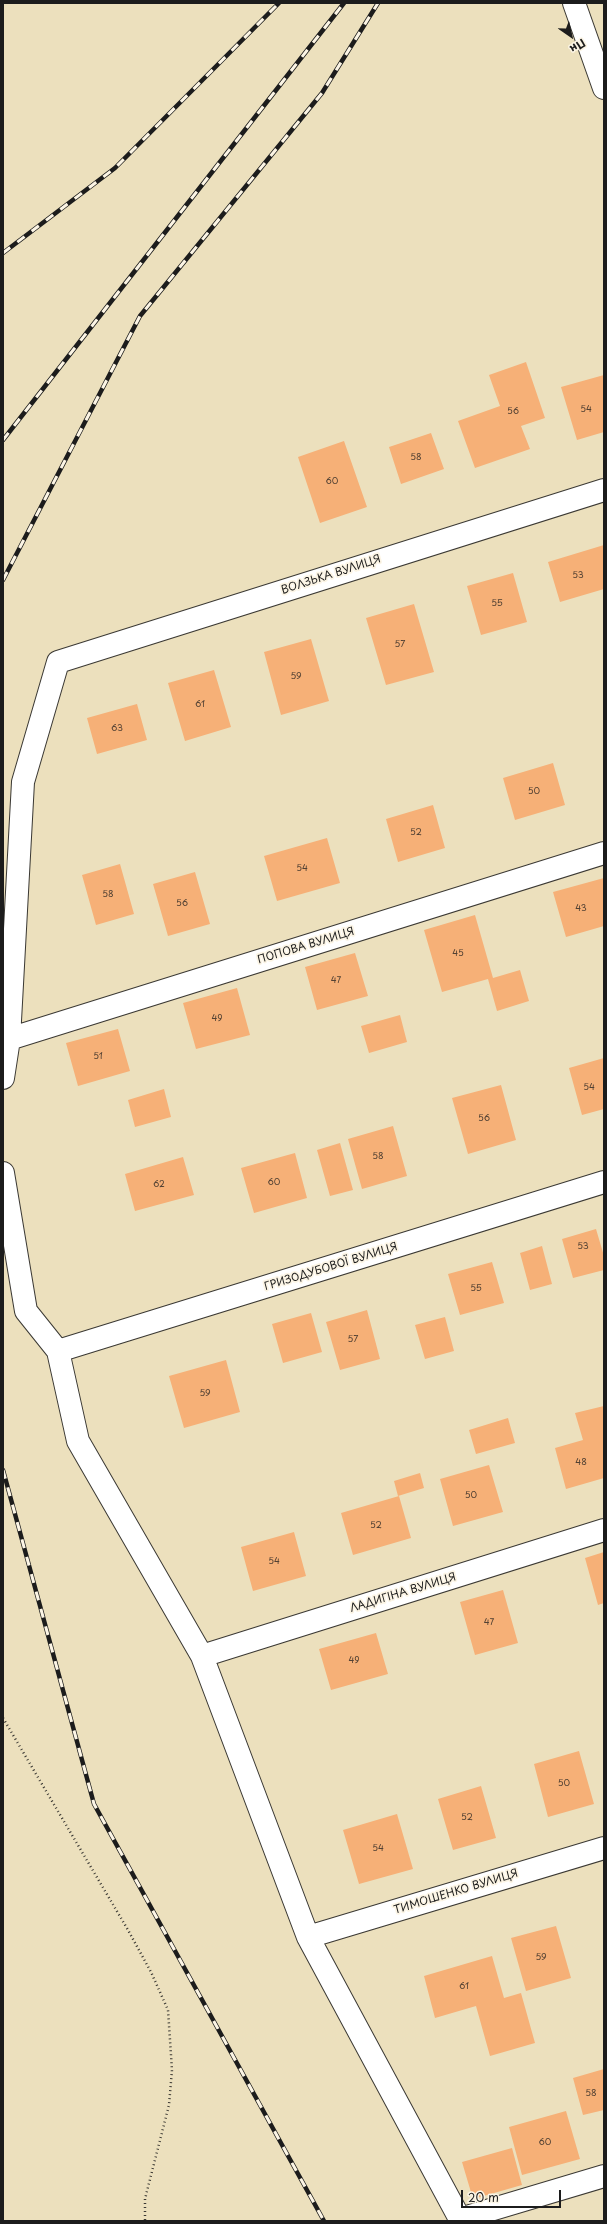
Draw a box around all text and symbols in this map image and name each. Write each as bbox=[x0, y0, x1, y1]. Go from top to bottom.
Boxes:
north arrow bbox=[551, 16, 591, 56]
text: Пн bbox=[567, 35, 589, 58]
house number: 54 bbox=[580, 405, 592, 415]
house number: 56 bbox=[507, 407, 519, 417]
house number: 58 bbox=[410, 453, 422, 463]
house number: 60 bbox=[326, 477, 338, 487]
street label: ВОЛЗЬКА ВУЛИЦЯ bbox=[279, 553, 383, 597]
house number: 53 bbox=[572, 571, 584, 581]
house number: 55 bbox=[491, 599, 503, 609]
house number: 57 bbox=[395, 640, 405, 650]
house number: 59 bbox=[290, 672, 302, 682]
house number: 61 bbox=[195, 700, 205, 710]
house number: 63 bbox=[111, 724, 123, 734]
house number: 50 bbox=[528, 787, 540, 797]
house number: 52 bbox=[410, 828, 422, 838]
house number: 54 bbox=[296, 864, 308, 874]
house number: 58 bbox=[102, 890, 114, 900]
house number: 56 bbox=[176, 899, 188, 909]
house number: 43 bbox=[575, 904, 587, 914]
street label: ПОПОВА ВУЛИЦЯ bbox=[256, 925, 356, 967]
house number: 45 bbox=[452, 949, 464, 959]
house number: 47 bbox=[331, 976, 341, 986]
house number: 49 bbox=[211, 1014, 223, 1024]
house number: 51 bbox=[93, 1052, 103, 1062]
house number: 54 bbox=[583, 1083, 595, 1093]
house number: 56 bbox=[478, 1114, 490, 1124]
house number: 58 bbox=[372, 1152, 384, 1162]
house number: 60 bbox=[268, 1178, 280, 1188]
house number: 62 bbox=[153, 1180, 165, 1190]
street label: ГРИЗОДУБОВОЇ ВУЛИЦЯ bbox=[263, 1240, 399, 1294]
house number: 53 bbox=[577, 1242, 589, 1252]
house number: 55 bbox=[470, 1284, 482, 1294]
house number: 57 bbox=[348, 1335, 358, 1345]
house number: 59 bbox=[199, 1389, 211, 1399]
house number: 48 bbox=[575, 1458, 587, 1468]
house number: 50 bbox=[465, 1491, 477, 1501]
house number: 52 bbox=[370, 1521, 382, 1531]
house number: 54 bbox=[268, 1557, 280, 1567]
street label: ЛАДИГІНА ВУЛИЦЯ bbox=[348, 1571, 458, 1615]
house number: 47 bbox=[484, 1618, 494, 1628]
house number: 49 bbox=[348, 1656, 360, 1666]
house number: 50 bbox=[558, 1779, 570, 1789]
house number: 52 bbox=[461, 1813, 473, 1823]
house number: 54 bbox=[372, 1844, 384, 1854]
street label: ТИМОШЕНКО ВУЛИЦЯ bbox=[392, 1867, 520, 1917]
house number: 59 bbox=[535, 1953, 547, 1963]
house number: 61 bbox=[459, 1982, 469, 1992]
house number: 58 bbox=[585, 2089, 597, 2099]
house number: 60 bbox=[539, 2138, 551, 2148]
scale bar bbox=[463, 2182, 563, 2208]
text: 20 m bbox=[468, 2188, 499, 2206]

